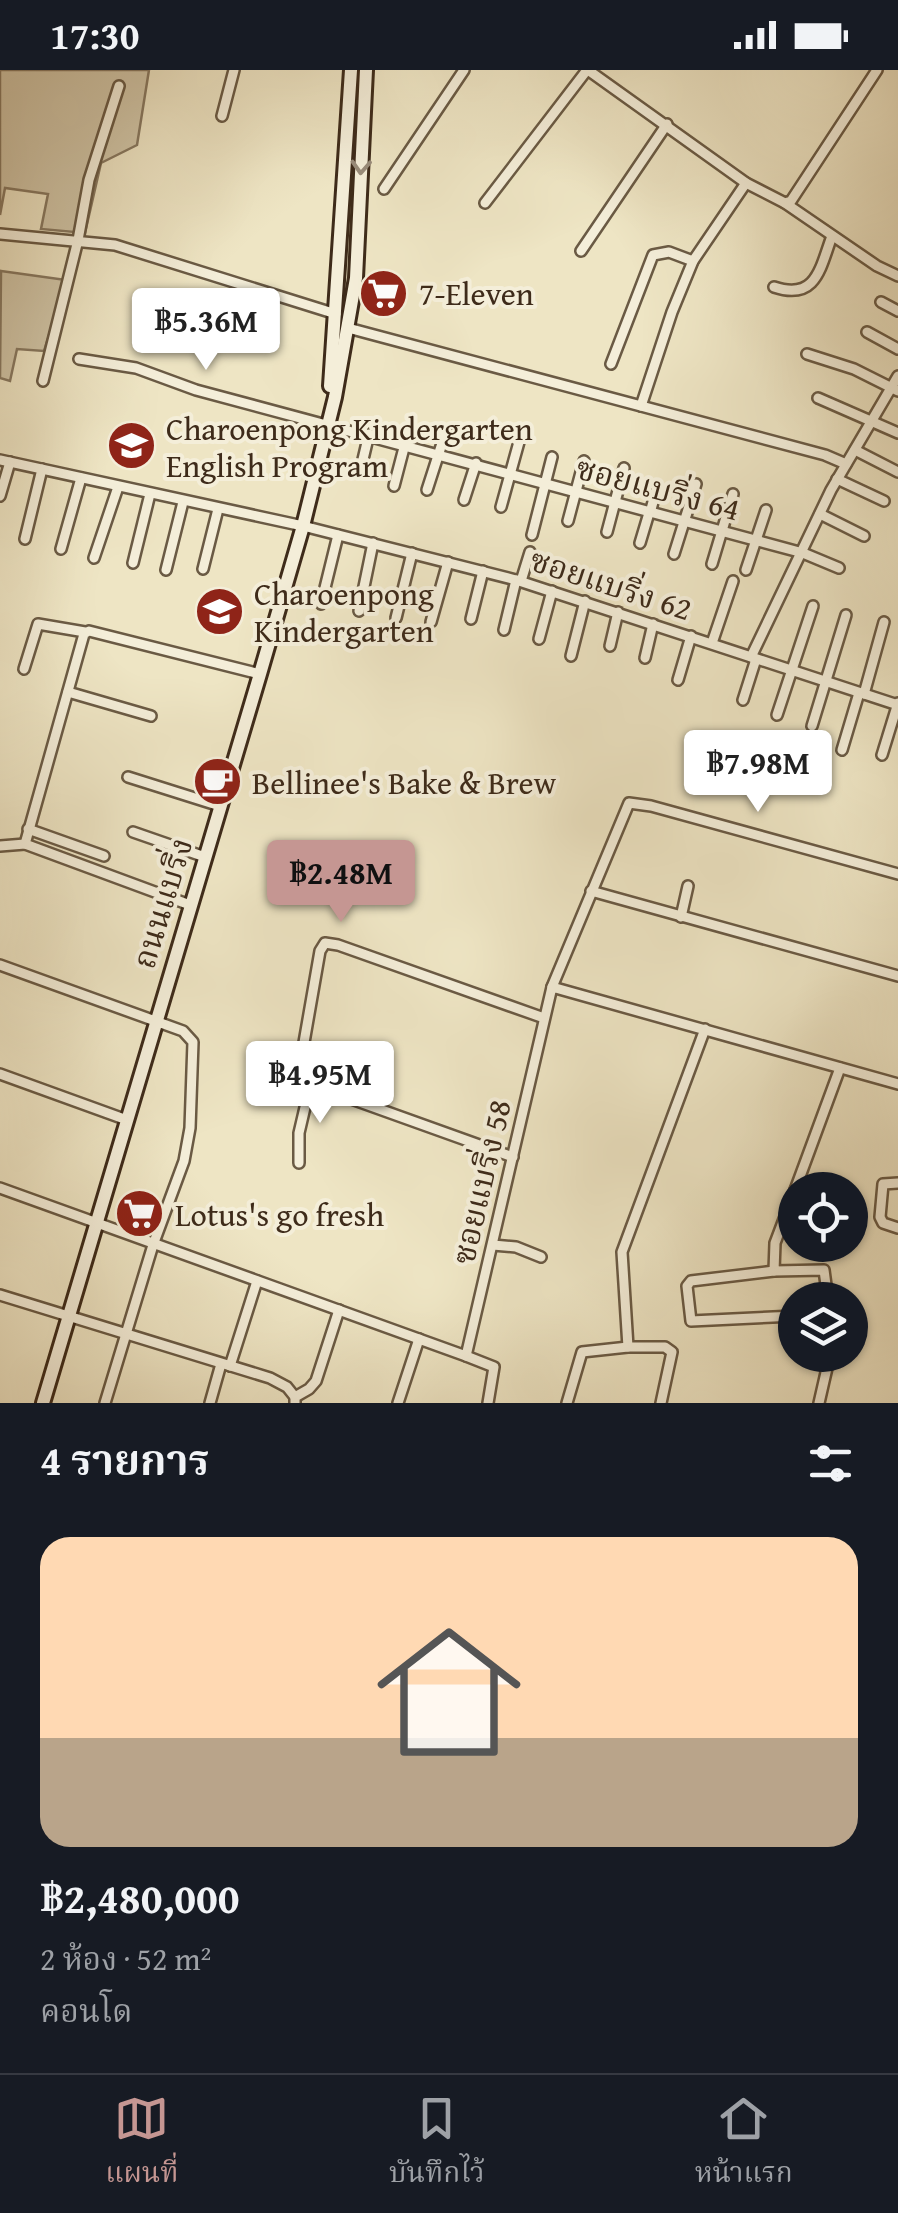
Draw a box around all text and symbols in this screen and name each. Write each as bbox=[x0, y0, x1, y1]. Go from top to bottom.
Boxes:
text: 17:30 bbox=[50, 7, 140, 63]
one-way arrow bbox=[351, 160, 372, 176]
supermarket icon: 7-Eleven bbox=[358, 267, 410, 319]
place label: 7-Eleven bbox=[419, 270, 534, 317]
pin: ฿5.36M bbox=[125, 288, 287, 373]
text: ฿5.36M bbox=[154, 297, 258, 344]
place label: Charoenpong Kindergarten English Program bbox=[166, 405, 533, 489]
school or university icon: Charoenpong Kindergarten English Program bbox=[105, 420, 157, 472]
street label: ซอยแบริ่ง 64 bbox=[571, 444, 745, 532]
street label: ซอยแบริ่ง 62 bbox=[524, 536, 698, 632]
place label: Charoenpong Kindergarten bbox=[254, 570, 434, 654]
school or university icon: Charoenpong Kindergarten bbox=[193, 585, 245, 637]
pin: ฿7.98M bbox=[677, 730, 839, 815]
text: ฿7.98M bbox=[706, 739, 810, 786]
cafe icon: Bellinee's Bake & Brew bbox=[191, 756, 243, 808]
place label: Bellinee's Bake & Brew bbox=[252, 759, 557, 806]
street label: ถนนแบริ่ง bbox=[120, 832, 204, 974]
pin: ฿2.48M bbox=[260, 840, 422, 925]
text: ฿2.48M bbox=[289, 849, 393, 896]
pin: ฿4.95M bbox=[239, 1041, 401, 1126]
text: ฿4.95M bbox=[268, 1050, 372, 1097]
street label: ซอยแบริ่ง 58 bbox=[439, 1095, 523, 1269]
map controls bbox=[778, 1172, 868, 1372]
button: locate bbox=[778, 1172, 868, 1262]
supermarket icon: Lotus's go fresh bbox=[114, 1188, 166, 1240]
place label: Lotus's go fresh bbox=[175, 1191, 384, 1238]
button: layers bbox=[778, 1282, 868, 1372]
text: 4 รายการ bbox=[40, 1429, 210, 1490]
icon: filters bbox=[803, 1436, 858, 1491]
icon: home bbox=[359, 1602, 539, 1782]
text: ฿2,480,000 bbox=[40, 1867, 240, 1928]
text: 2 ห้อง · 52 m² bbox=[40, 1935, 211, 1982]
text: คอนโด bbox=[40, 1987, 133, 2034]
tab: แผนที่ bbox=[105, 2091, 179, 2197]
tab: บันทึกไว้ bbox=[389, 2091, 484, 2197]
tab: หน้าแรก bbox=[695, 2091, 793, 2197]

